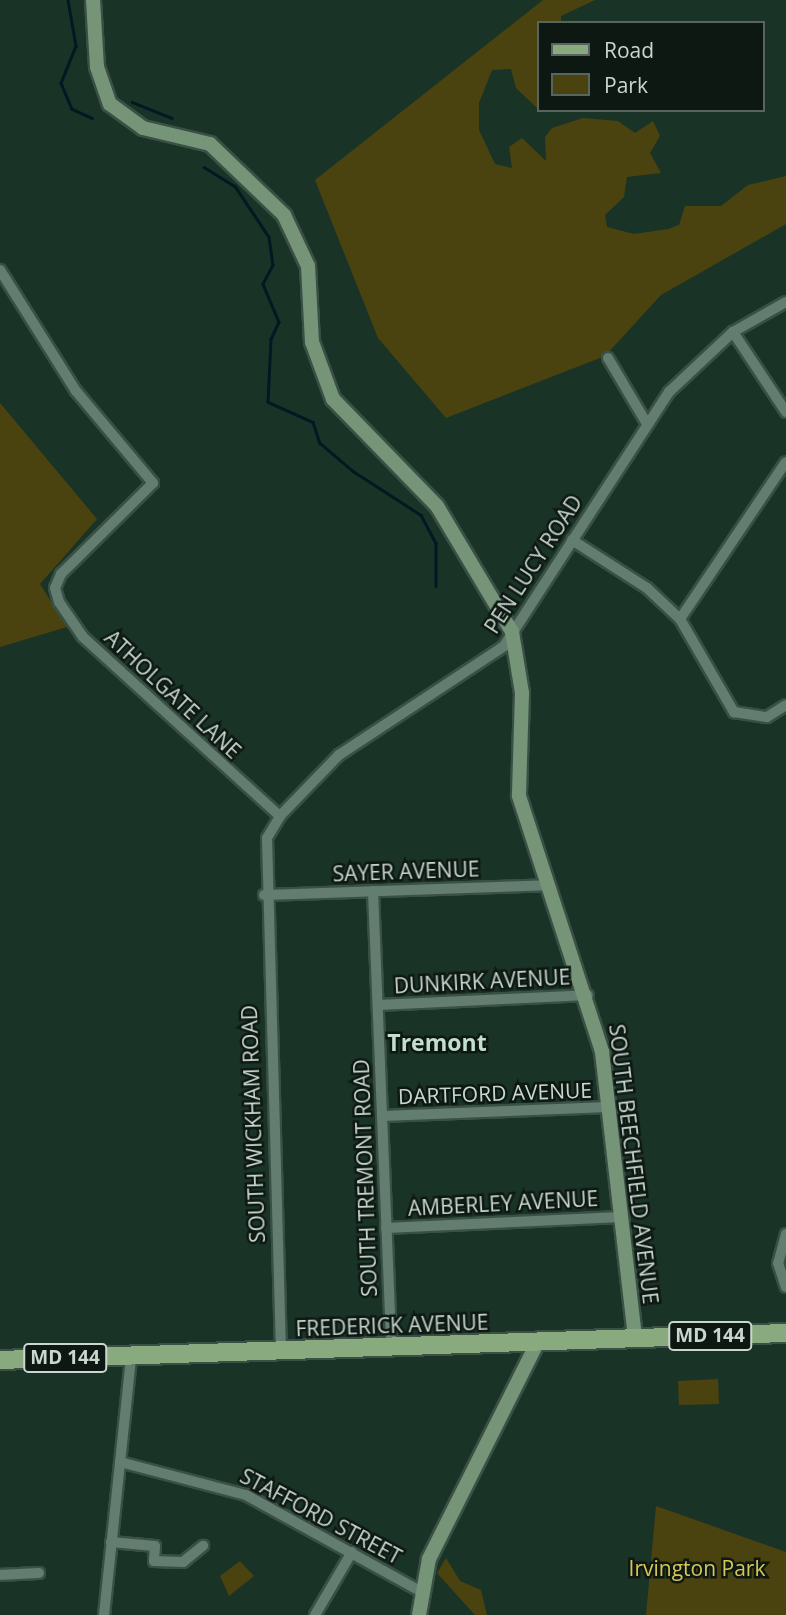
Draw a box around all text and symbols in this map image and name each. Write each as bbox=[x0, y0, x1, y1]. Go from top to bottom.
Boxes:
legend bbox=[538, 21, 765, 112]
text: Road bbox=[604, 36, 654, 64]
text: Park bbox=[604, 71, 648, 99]
street label: PEN LUCY ROAD bbox=[479, 490, 587, 638]
street label: ATHOLGATE LANE bbox=[100, 625, 246, 763]
street label: SAYER AVENUE bbox=[332, 856, 480, 886]
street label: DUNKIRK AVENUE bbox=[393, 964, 571, 998]
street label: SOUTH WICKHAM ROAD bbox=[236, 1005, 270, 1243]
street label: SOUTH BEECHFIELD AVENUE bbox=[604, 1023, 664, 1305]
district label: Tremont bbox=[387, 1028, 487, 1056]
street label: SOUTH TREMONT ROAD bbox=[348, 1059, 382, 1297]
street label: DARTFORD AVENUE bbox=[398, 1077, 592, 1109]
street label: AMBERLEY AVENUE bbox=[407, 1185, 599, 1221]
street label: FREDERICK AVENUE bbox=[295, 1309, 489, 1341]
road number: MD 144 bbox=[668, 1320, 752, 1352]
road number: MD 144 bbox=[23, 1342, 107, 1374]
street label: STAFFORD STREET bbox=[236, 1463, 406, 1569]
park label: Irvington Park bbox=[629, 1555, 765, 1581]

